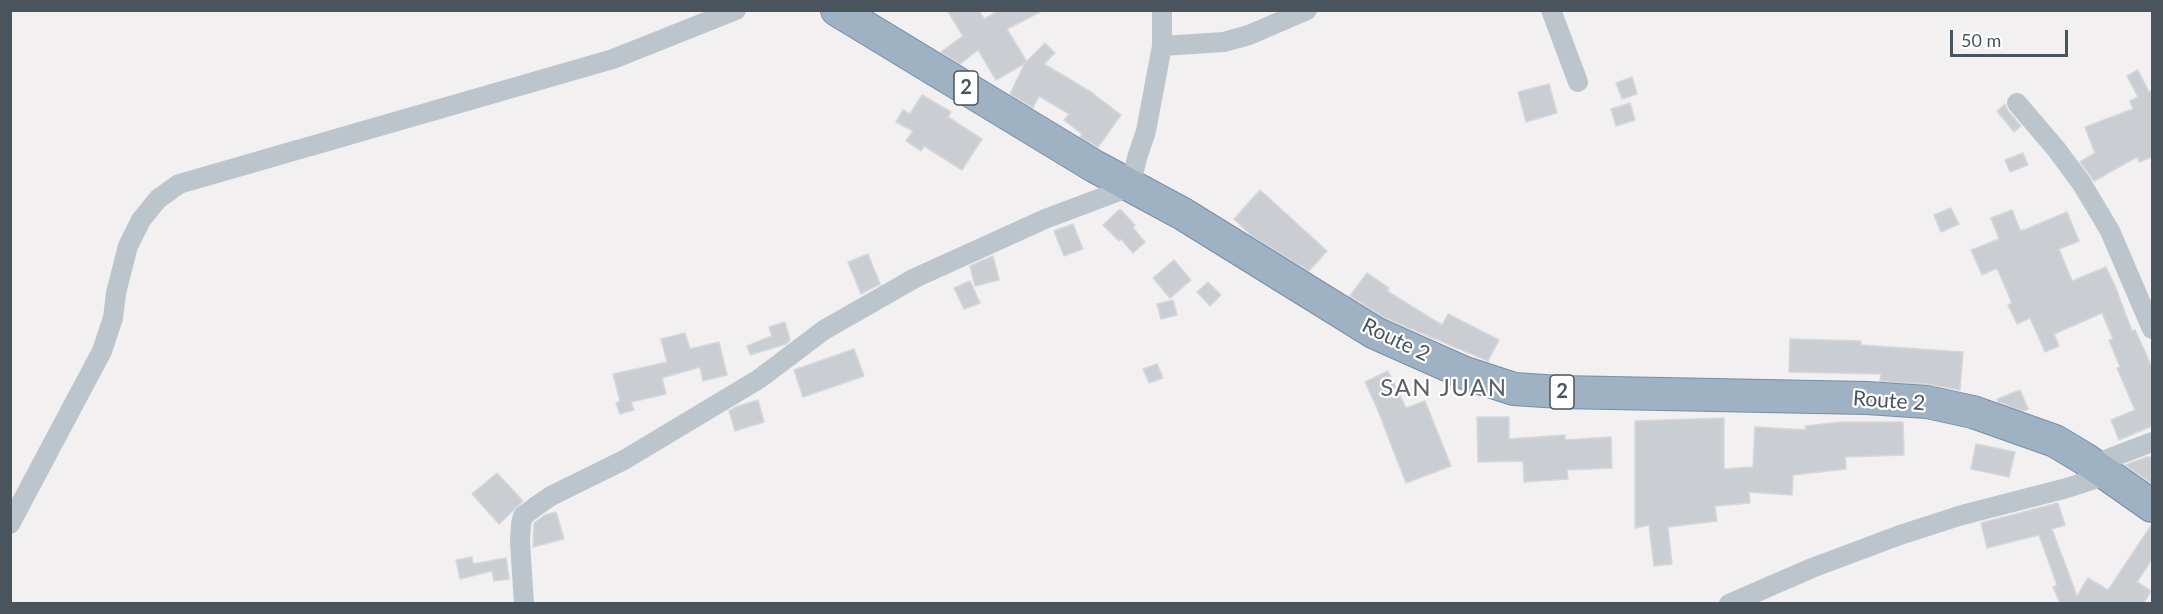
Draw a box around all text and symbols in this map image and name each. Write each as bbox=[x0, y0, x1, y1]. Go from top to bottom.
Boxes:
scale bar bbox=[1953, 18, 2072, 56]
text: 50 m bbox=[1961, 29, 2001, 51]
road number: 2 bbox=[954, 71, 978, 105]
street label: Route 2 bbox=[1358, 313, 1434, 367]
district label: SAN JUAN bbox=[1380, 374, 1508, 402]
road number: 2 bbox=[1550, 375, 1574, 409]
street label: Route 2 bbox=[1852, 386, 1926, 416]

